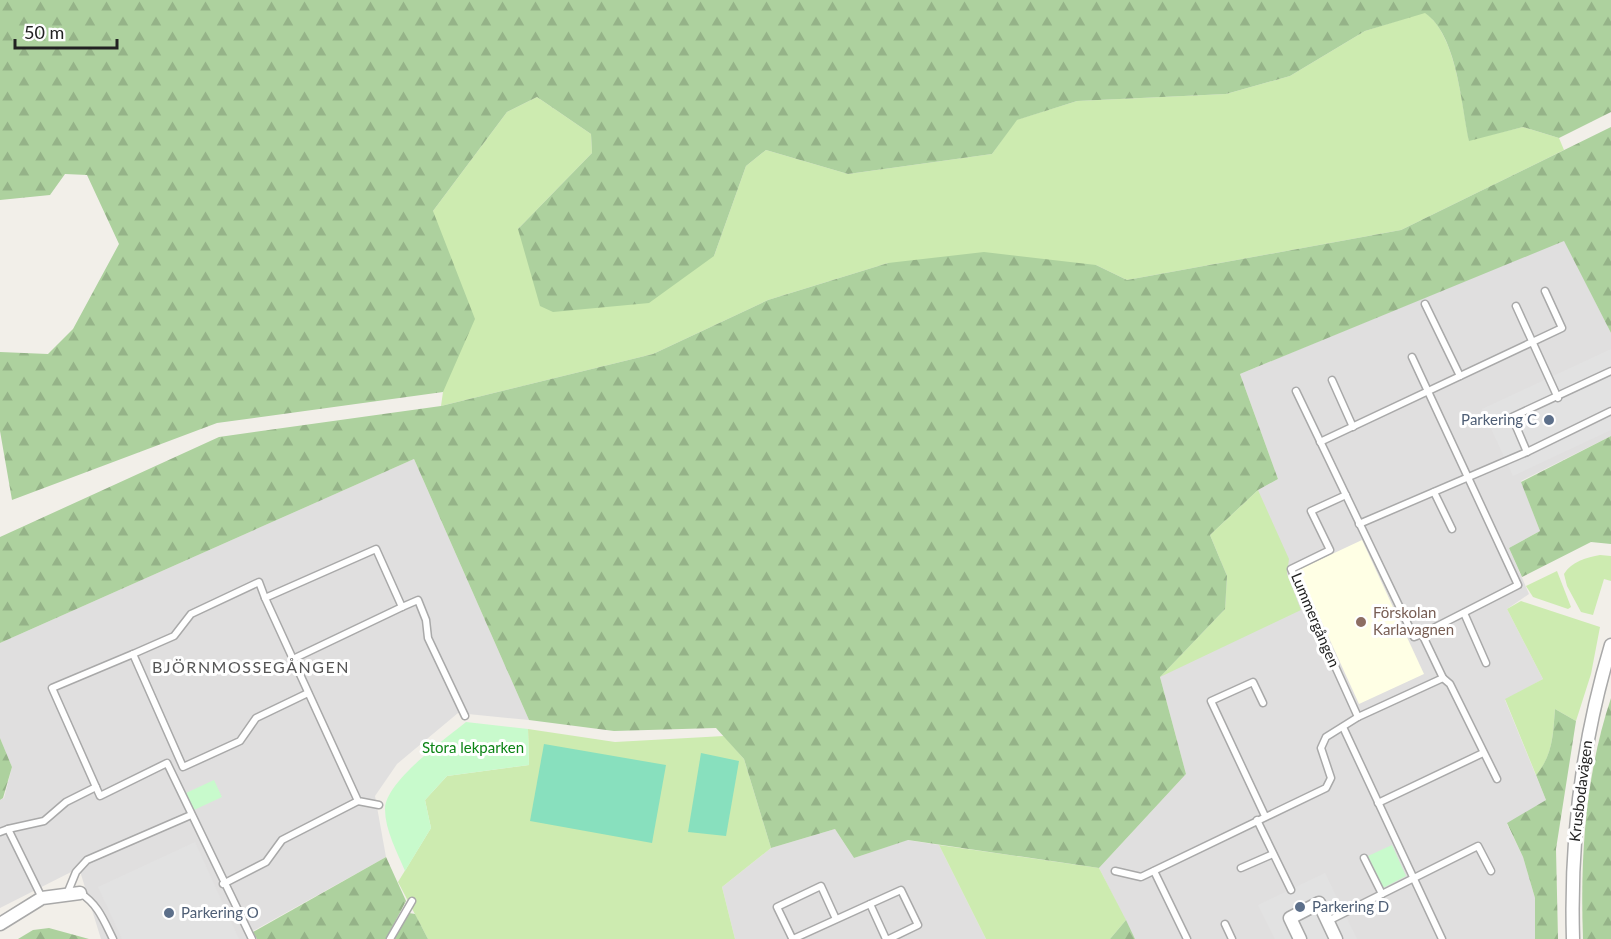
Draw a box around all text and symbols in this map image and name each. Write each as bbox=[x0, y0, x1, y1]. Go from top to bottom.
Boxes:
scale bar bbox=[15, 12, 117, 50]
text: 50 m bbox=[24, 21, 64, 43]
place label: Parkering C bbox=[1461, 410, 1537, 428]
marker: Parkering C bbox=[1542, 413, 1556, 427]
street label: Lummergången bbox=[1288, 570, 1344, 670]
place label: Förskolan Karlavagnen bbox=[1373, 603, 1454, 638]
marker: Förskolan Karlavagnen bbox=[1354, 615, 1368, 629]
district label: BJÖRNMOSSEGÅNGEN bbox=[152, 657, 350, 676]
park label: Stora lekparken bbox=[422, 738, 524, 756]
street label: Krusbodavägen bbox=[1565, 739, 1595, 843]
place label: Parkering D bbox=[1312, 897, 1389, 915]
marker: Parkering D bbox=[1293, 900, 1307, 914]
place label: Parkering O bbox=[181, 903, 259, 921]
marker: Parkering O bbox=[162, 906, 176, 920]

